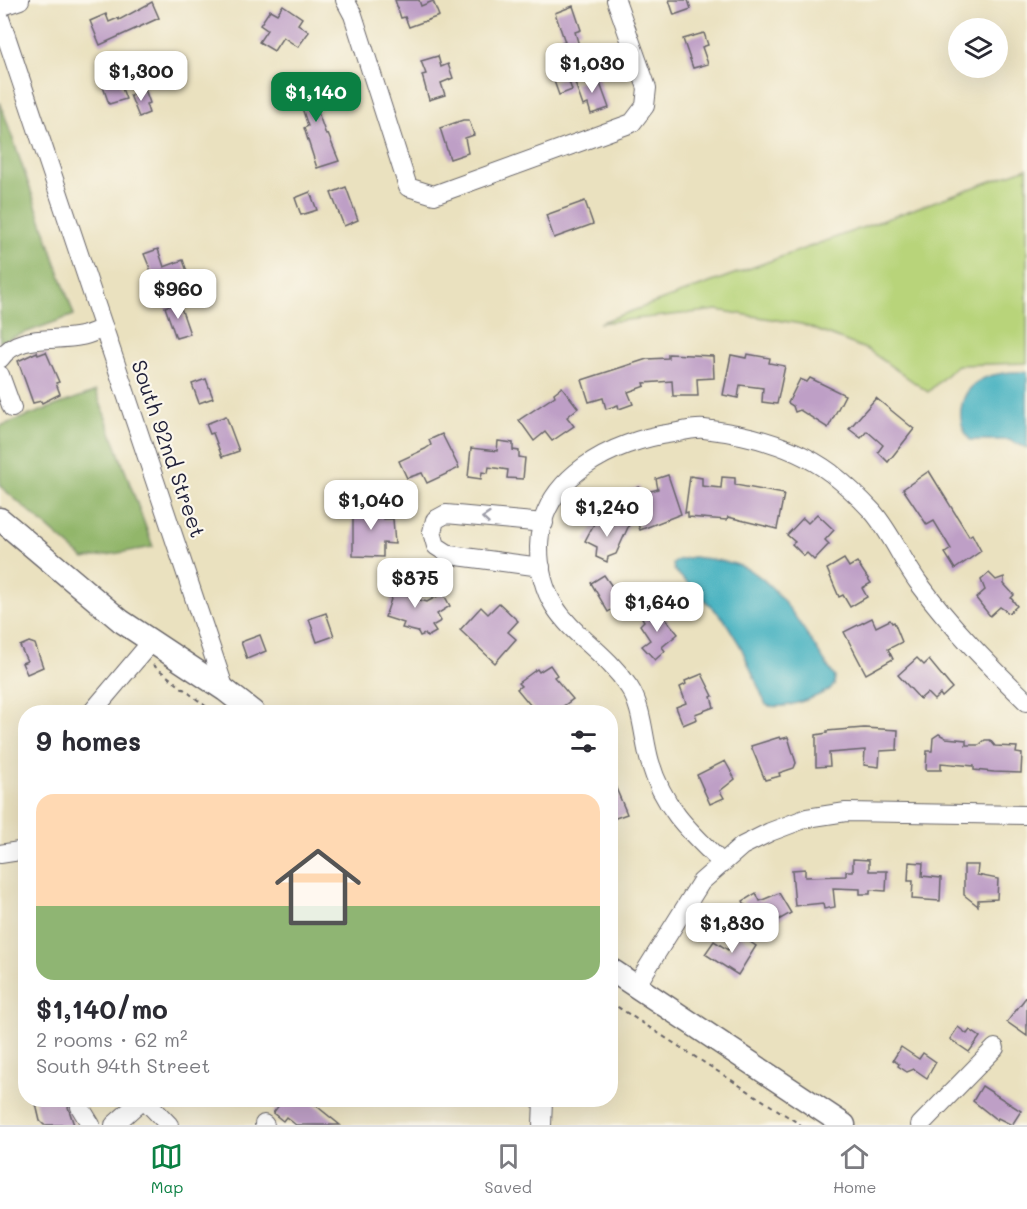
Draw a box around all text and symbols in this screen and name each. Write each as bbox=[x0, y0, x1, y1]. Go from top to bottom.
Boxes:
map controls bbox=[948, 18, 1008, 78]
button: layers bbox=[948, 18, 1008, 78]
pin: $1,030 bbox=[543, 43, 641, 94]
text: $1,030 bbox=[559, 49, 625, 75]
pin: $1,300 bbox=[92, 51, 190, 102]
text: $1,300 bbox=[108, 57, 174, 83]
pin: $1,140 bbox=[267, 72, 365, 123]
text: $1,140 bbox=[285, 78, 347, 104]
pin: $960 bbox=[142, 269, 214, 320]
text: $960 bbox=[153, 275, 203, 301]
street label: South 92nd Street bbox=[126, 356, 212, 541]
pin: $1,040 bbox=[322, 480, 420, 531]
text: $1,040 bbox=[338, 486, 404, 512]
pin: $1,240 bbox=[558, 487, 656, 538]
text: $1,240 bbox=[575, 493, 639, 519]
one-way arrow bbox=[482, 512, 491, 525]
pin: $875 bbox=[379, 558, 451, 609]
text: $875 bbox=[391, 564, 439, 590]
pin: $1,640 bbox=[608, 582, 706, 633]
text: $1,640 bbox=[625, 588, 690, 614]
text: 9 homes bbox=[36, 724, 141, 758]
icon: filters bbox=[567, 725, 600, 758]
icon: home bbox=[264, 833, 372, 941]
pin: $1,830 bbox=[683, 903, 781, 954]
text: $1,830 bbox=[700, 909, 764, 935]
text: $1,140/mo bbox=[36, 992, 168, 1026]
text: 2 rooms · 62 m² bbox=[36, 1026, 188, 1052]
text: South 94th Street bbox=[36, 1052, 210, 1078]
tab: Map bbox=[150, 1140, 183, 1197]
tab: Saved bbox=[484, 1140, 532, 1197]
tab: Home bbox=[833, 1140, 876, 1197]

